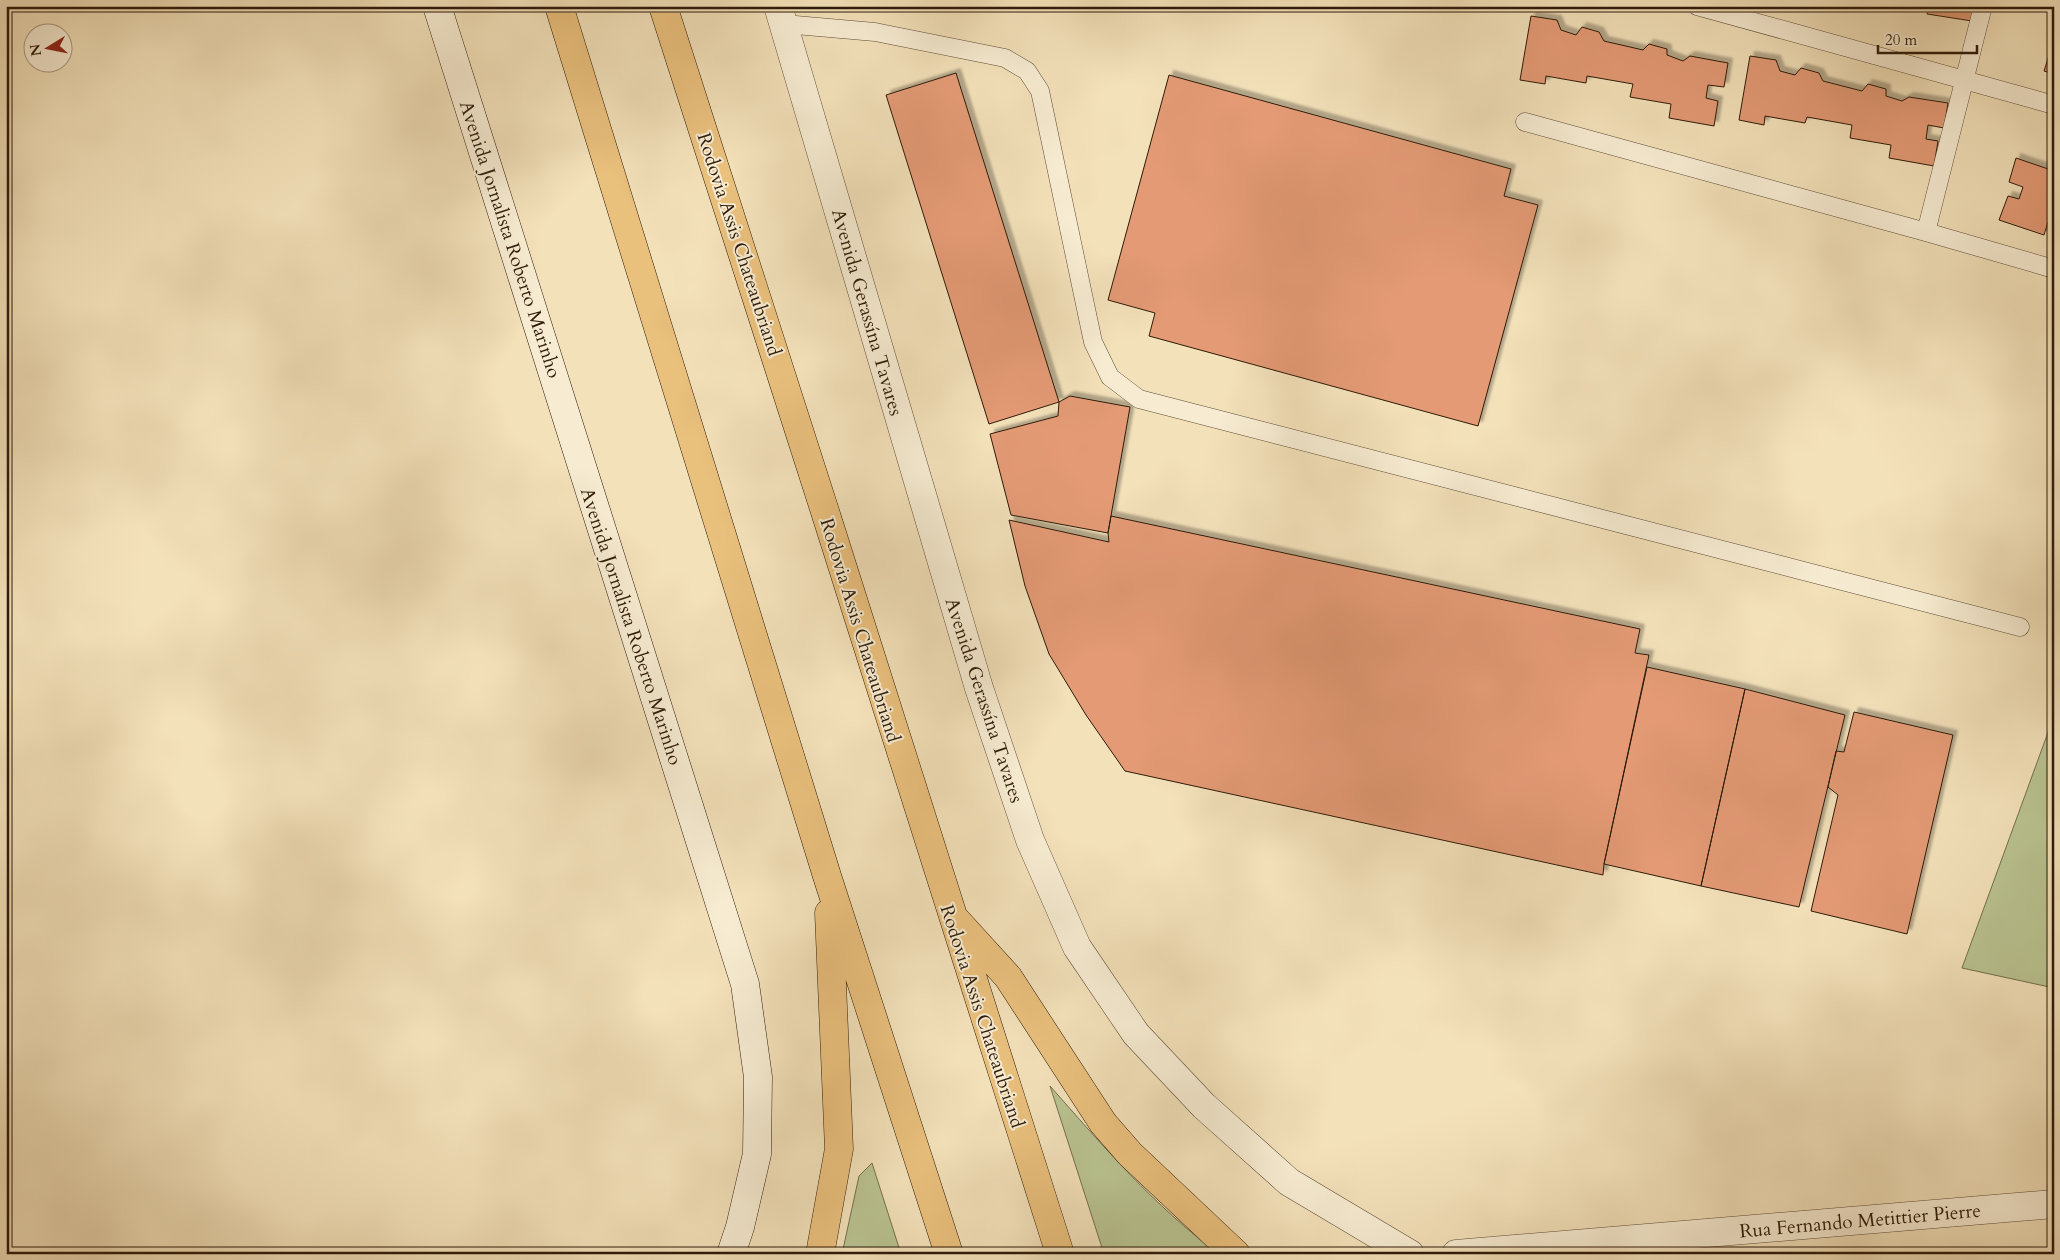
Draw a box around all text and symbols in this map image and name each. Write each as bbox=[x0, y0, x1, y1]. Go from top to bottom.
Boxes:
north arrow bbox=[22, 22, 72, 72]
scale bar bbox=[1878, 22, 1976, 54]
text: 20 m bbox=[1885, 30, 1917, 50]
text: N bbox=[25, 43, 46, 58]
street label: Avenida Jornalista Roberto Marinho bbox=[453, 97, 567, 381]
street label: Rodovia Assis Chateaubriand bbox=[691, 129, 787, 359]
street label: Avenida Gerassína Tavares bbox=[825, 206, 909, 419]
street label: Avenida Jornalista Roberto Marinho bbox=[574, 484, 688, 768]
street label: Rodovia Assis Chateaubriand bbox=[814, 515, 907, 746]
street label: Avenida Gerassína Tavares bbox=[939, 594, 1030, 806]
street label: Rodovia Assis Chateaubriand bbox=[934, 901, 1030, 1131]
street label: Rua Fernando Metittier Pierre bbox=[1738, 1197, 1982, 1245]

